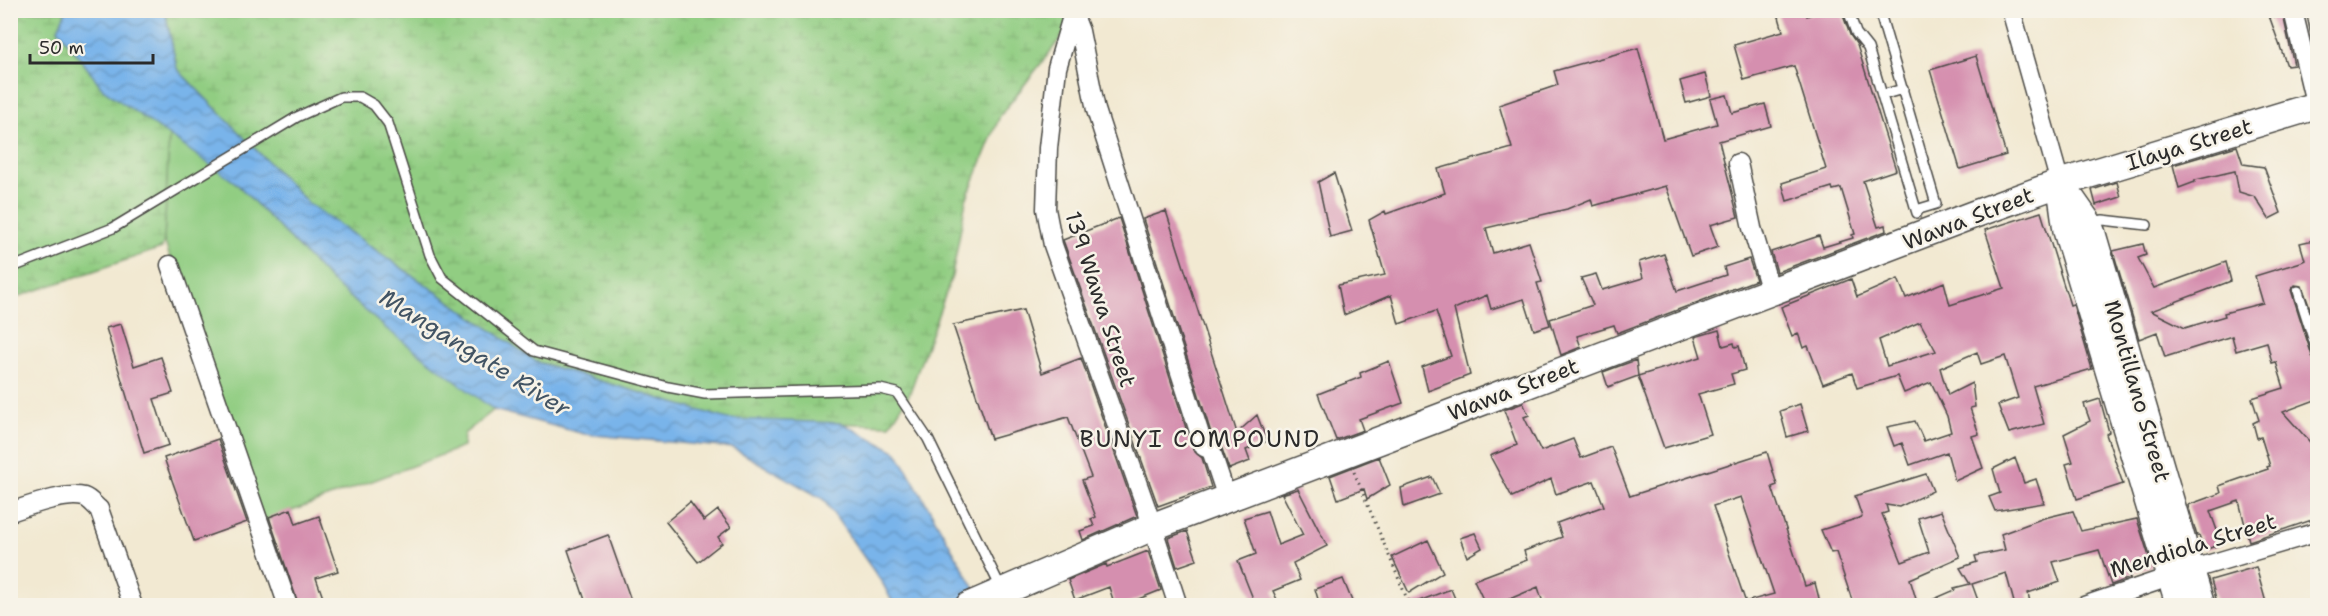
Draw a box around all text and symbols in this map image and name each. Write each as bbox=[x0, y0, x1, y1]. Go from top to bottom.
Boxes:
scale bar bbox=[30, 27, 153, 65]
text: 50 m bbox=[39, 36, 84, 60]
street label: Ilaya Street bbox=[2123, 112, 2256, 177]
street label: Wawa Street bbox=[1899, 180, 2038, 257]
street label: 139 Wawa Street bbox=[1058, 208, 1143, 391]
water label: Mangangate River bbox=[374, 281, 577, 425]
street label: Montillano Street bbox=[2098, 297, 2177, 486]
street label: Wawa Street bbox=[1444, 351, 1583, 428]
district label: BUNYI COMPOUND bbox=[1079, 423, 1321, 455]
street label: Mendiola Street bbox=[2107, 506, 2280, 584]

